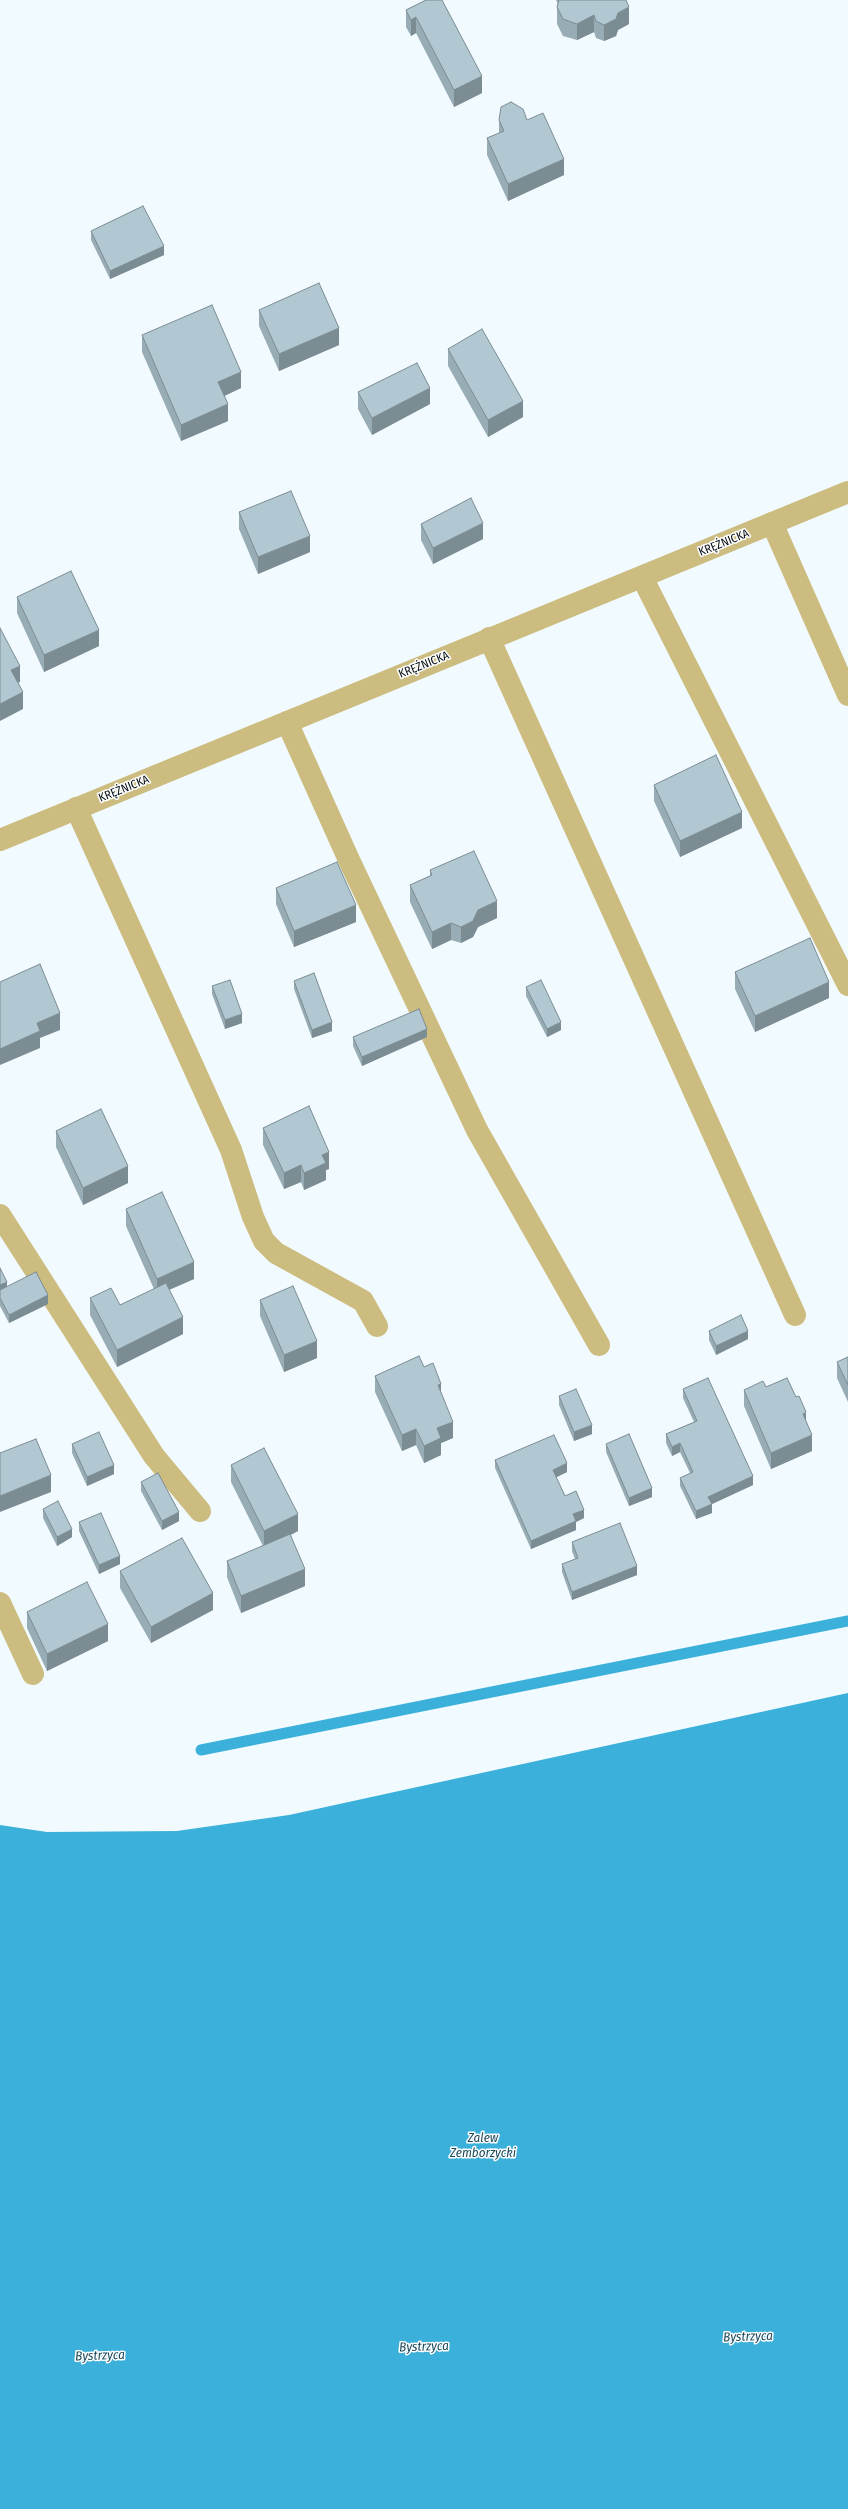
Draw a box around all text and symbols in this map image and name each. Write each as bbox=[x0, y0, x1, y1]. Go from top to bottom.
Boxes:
street label: KRĘŻNICKA bbox=[697, 526, 751, 560]
street label: KRĘŻNICKA bbox=[397, 648, 451, 682]
street label: KRĘŻNICKA bbox=[97, 772, 151, 806]
water label: Zalew Zemborzycki bbox=[450, 2130, 516, 2161]
water label: Bystrzyca bbox=[723, 2328, 773, 2346]
water label: Bystrzyca bbox=[399, 2338, 449, 2356]
water label: Bystrzyca bbox=[75, 2347, 125, 2365]

